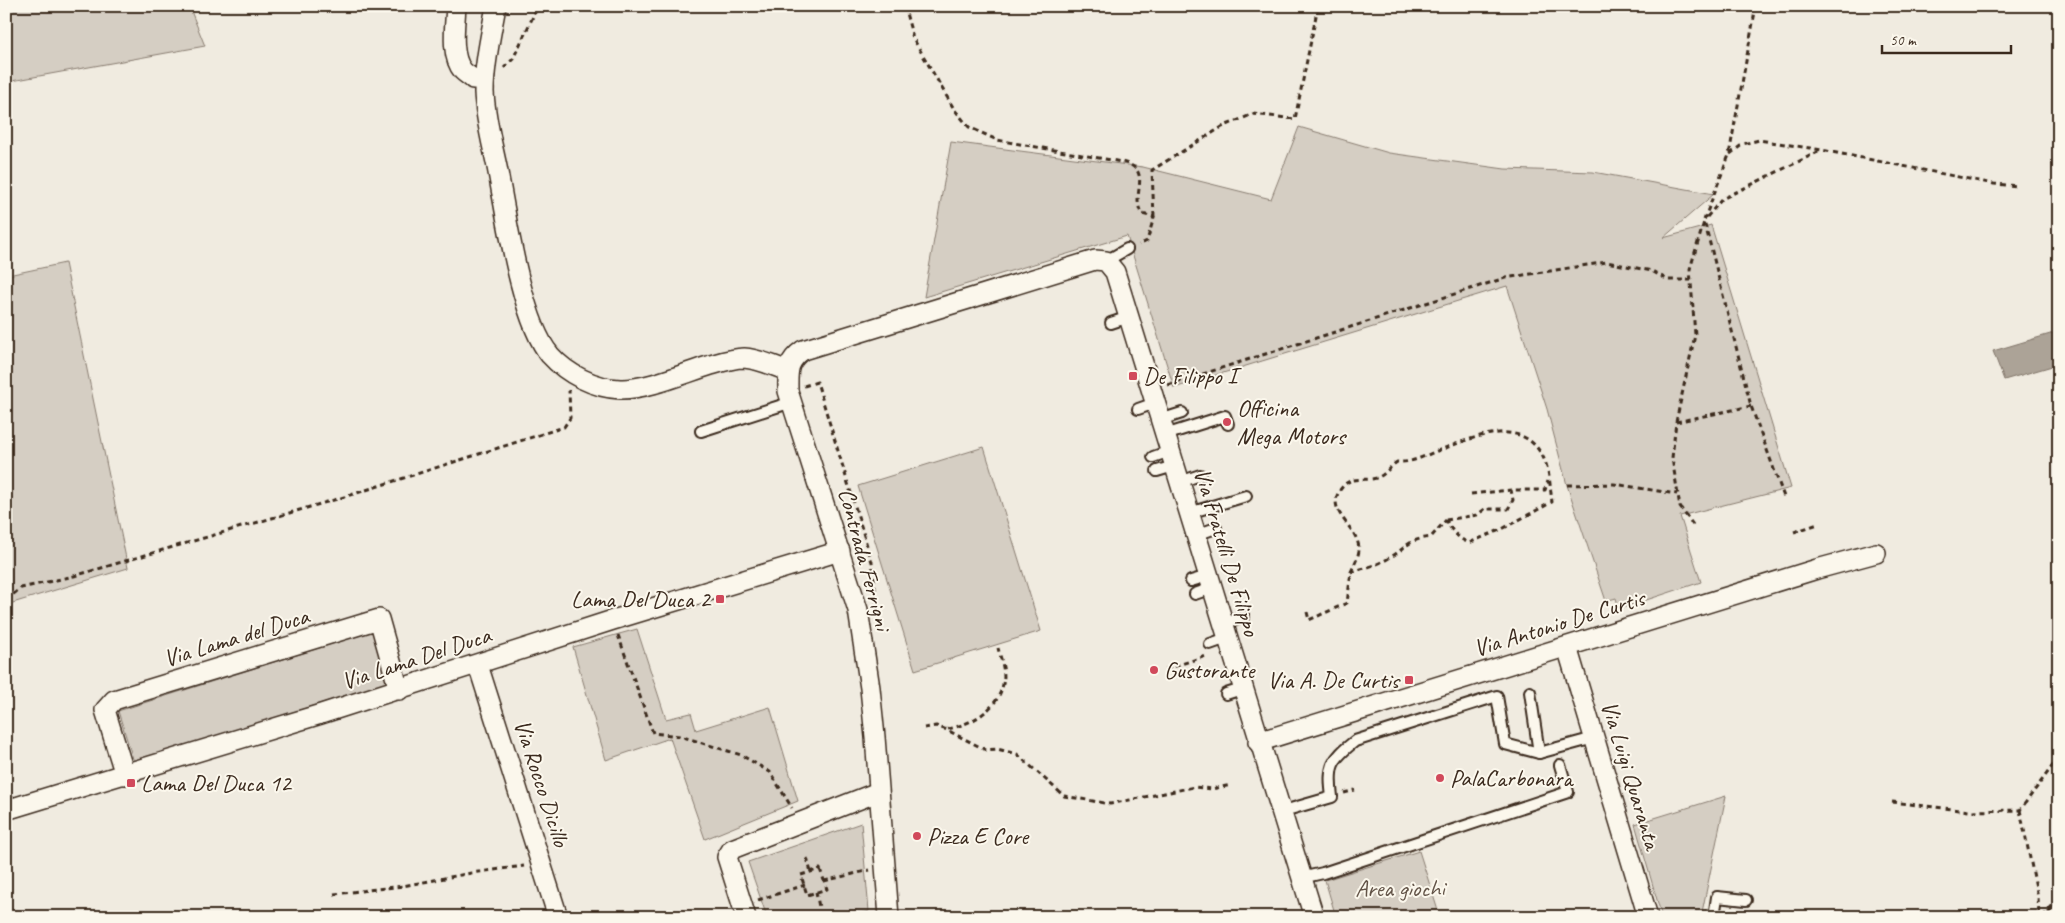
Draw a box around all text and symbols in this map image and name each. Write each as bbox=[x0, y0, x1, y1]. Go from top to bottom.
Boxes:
scale bar bbox=[1882, 22, 2011, 54]
text: 50 m bbox=[1890, 31, 1917, 50]
place label: De Filippo I bbox=[1143, 361, 1242, 391]
marker: De Filippo I bbox=[1127, 370, 1139, 382]
place label: Officina Mega Motors bbox=[1237, 393, 1348, 451]
marker: Officina Mega Motors bbox=[1221, 416, 1233, 428]
street label: Via Fratelli De Filippo bbox=[1187, 465, 1267, 641]
street label: Contrada Ferrigni bbox=[832, 485, 899, 637]
street label: Via Antonio De Curtis bbox=[1470, 582, 1650, 663]
place label: Lama Del Duca 2 bbox=[571, 584, 712, 614]
marker: Lama Del Duca 2 bbox=[714, 593, 726, 605]
street label: Via Lama del Duca bbox=[160, 600, 314, 673]
street label: Via Lama Del Duca bbox=[338, 619, 496, 696]
place label: Gustorante bbox=[1164, 655, 1256, 685]
marker: Gustorante bbox=[1148, 664, 1160, 676]
place label: Via A. De Curtis bbox=[1267, 665, 1401, 695]
marker: Via A. De Curtis bbox=[1403, 674, 1415, 686]
street label: Via Luigi Quaranta bbox=[1594, 697, 1668, 855]
street label: Via Rocco Dicillo bbox=[507, 716, 577, 852]
place label: PalaCarbonara bbox=[1450, 763, 1574, 793]
place label: Lama Del Duca 12 bbox=[141, 768, 293, 798]
marker: PalaCarbonara bbox=[1434, 772, 1446, 784]
marker: Lama Del Duca 12 bbox=[125, 777, 137, 789]
place label: Pizza E Core bbox=[927, 821, 1030, 851]
marker: Pizza E Core bbox=[911, 830, 923, 842]
park label: Area giochi bbox=[1355, 873, 1447, 903]

